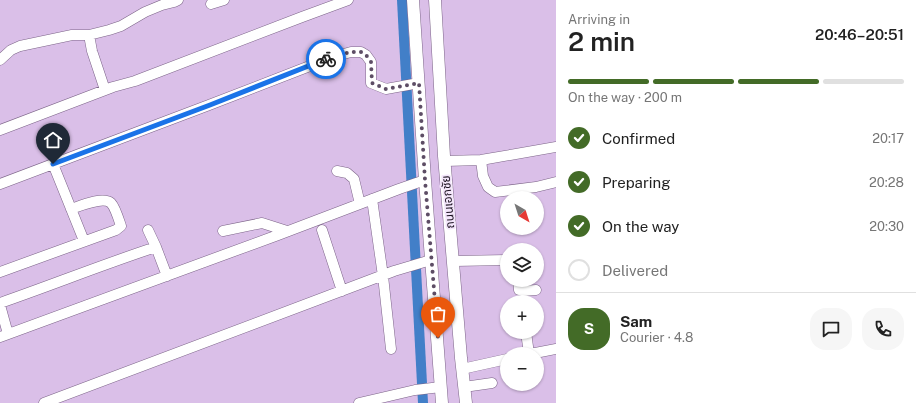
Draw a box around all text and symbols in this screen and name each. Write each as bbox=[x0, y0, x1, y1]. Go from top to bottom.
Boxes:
text: Arriving in bbox=[568, 12, 630, 27]
text: 2 min bbox=[568, 26, 635, 57]
text: 20:46–20:51 bbox=[815, 26, 904, 43]
courier bbox=[306, 39, 346, 79]
icon: bike bbox=[315, 48, 337, 70]
text: On the way · 200 m bbox=[568, 90, 682, 105]
pin bbox=[36, 123, 70, 164]
icon: check bbox=[568, 127, 590, 149]
icon: home bbox=[42, 129, 64, 151]
text: Confirmed bbox=[602, 130, 675, 147]
text: 20:17 bbox=[872, 131, 904, 146]
icon: check bbox=[568, 171, 590, 193]
text: Preparing bbox=[602, 174, 671, 191]
street label: ถนนเอกชัย bbox=[439, 175, 457, 229]
text: 20:28 bbox=[869, 175, 904, 190]
north arrow bbox=[500, 191, 544, 235]
map controls bbox=[500, 191, 544, 391]
icon: check bbox=[568, 215, 590, 237]
text: On the way bbox=[602, 218, 679, 235]
text: 20:30 bbox=[869, 219, 904, 234]
button: layers bbox=[500, 243, 544, 287]
text: Delivered bbox=[602, 262, 668, 279]
button: + bbox=[500, 295, 544, 339]
pin bbox=[421, 297, 455, 338]
icon: bag bbox=[427, 303, 449, 325]
button: chat bbox=[810, 308, 852, 350]
button: phone bbox=[862, 308, 904, 350]
text: Sam bbox=[620, 313, 652, 330]
text: S bbox=[584, 320, 594, 337]
text: Courier · 4.8 bbox=[620, 330, 693, 345]
button: − bbox=[500, 347, 544, 391]

